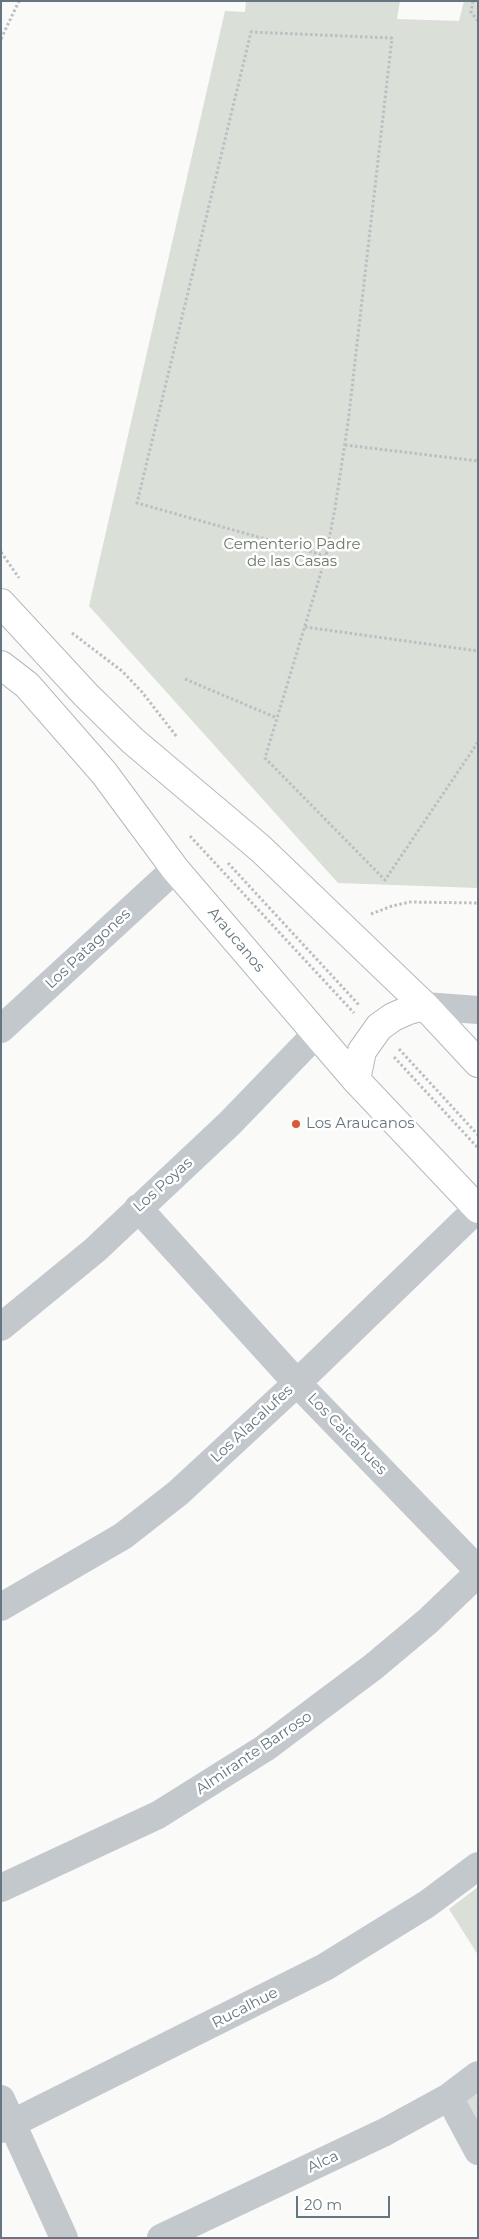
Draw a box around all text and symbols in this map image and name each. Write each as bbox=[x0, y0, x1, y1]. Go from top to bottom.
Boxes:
park label: Cementerio Padre de las Casas bbox=[223, 536, 361, 571]
street label: Araucanos bbox=[204, 904, 268, 976]
street label: Los Patagones bbox=[42, 905, 134, 993]
place label: Los Araucanos bbox=[306, 1115, 415, 1133]
marker: Los Araucanos bbox=[290, 1118, 302, 1130]
street label: Los Poyas bbox=[130, 1154, 196, 1216]
street label: Los Alacalufes bbox=[207, 1381, 297, 1467]
street label: Los Caicahues bbox=[303, 1389, 391, 1479]
street label: Almirante Barroso bbox=[193, 1708, 315, 1798]
street label: Rucalhue bbox=[209, 1984, 281, 2032]
street label: Alca bbox=[305, 2147, 341, 2177]
scale bar bbox=[299, 2186, 393, 2218]
text: 20 m bbox=[304, 2195, 342, 2214]

